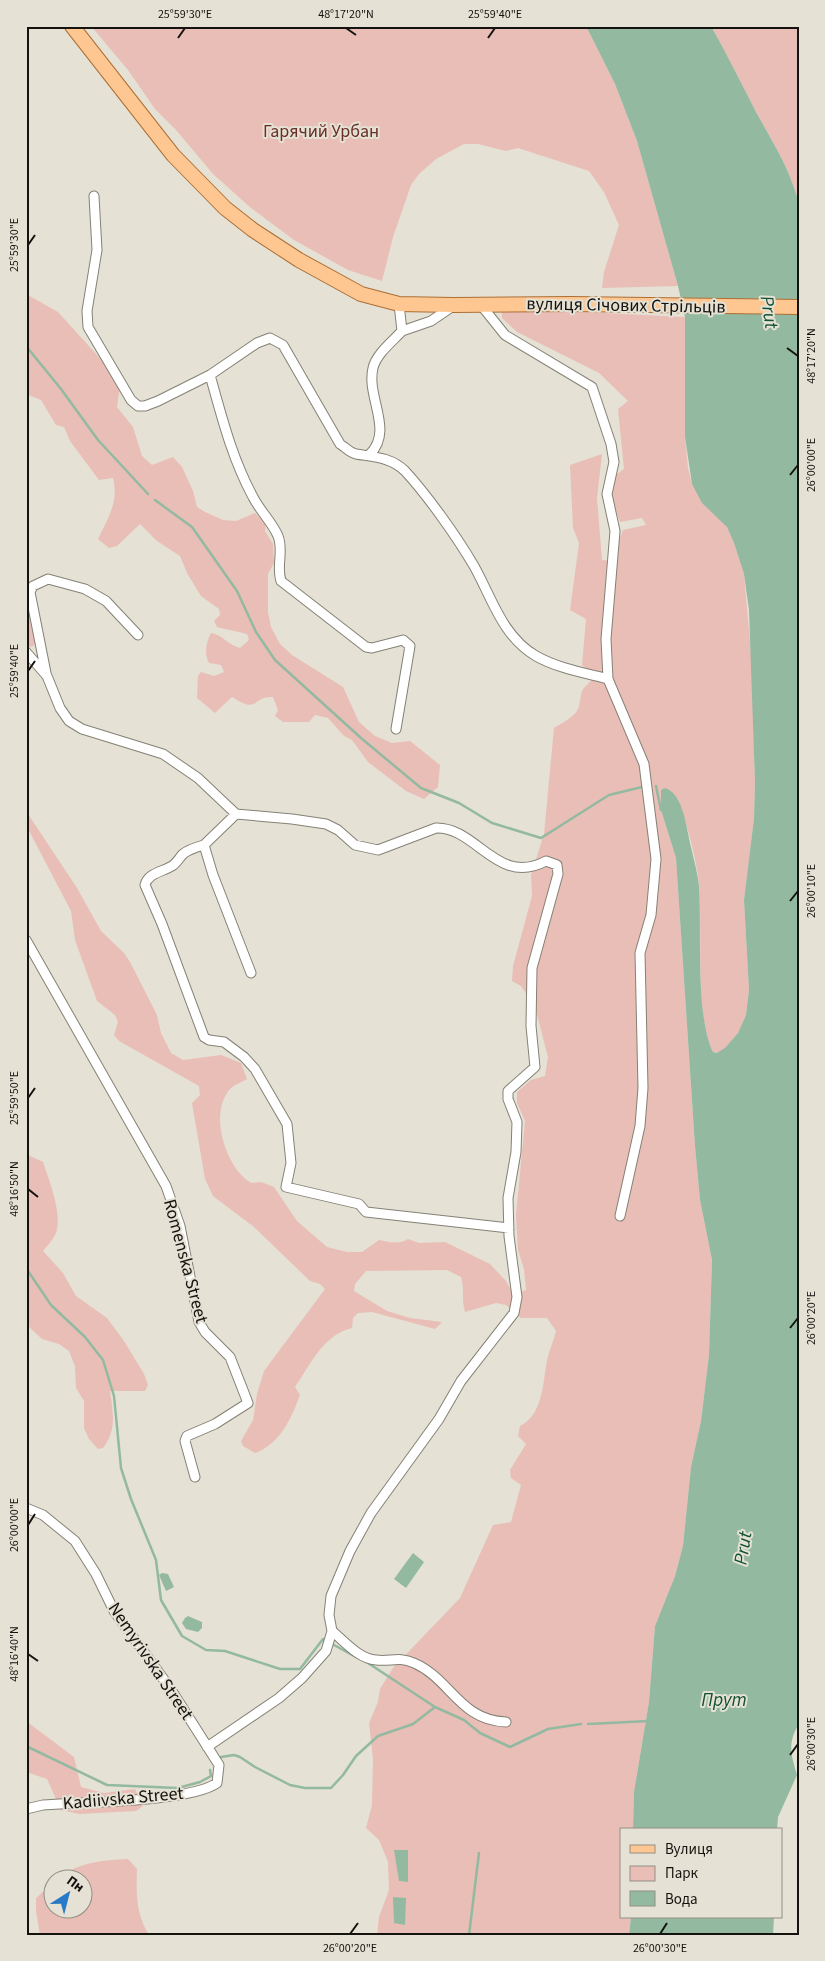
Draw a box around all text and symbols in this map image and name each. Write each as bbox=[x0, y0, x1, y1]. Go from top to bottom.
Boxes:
text: 25°59'30"E bbox=[158, 6, 212, 23]
text: 48°17'20"N bbox=[318, 6, 374, 23]
text: 25°59'40"E bbox=[468, 6, 522, 23]
park label: Гарячий Урбан bbox=[263, 119, 379, 144]
text: 25°59'30"E bbox=[6, 218, 23, 272]
street label: вулиця Січових Стрільців bbox=[526, 291, 726, 320]
water label: Prut bbox=[753, 294, 785, 331]
text: 48°17'20"N bbox=[803, 328, 820, 384]
text: 26°00'00"E bbox=[803, 438, 820, 492]
text: 25°59'40"E bbox=[6, 644, 23, 698]
text: 26°00'10"E bbox=[803, 864, 820, 918]
text: 25°59'50"E bbox=[6, 1071, 23, 1125]
text: 48°16'50"N bbox=[6, 1161, 23, 1217]
street label: Romenska Street bbox=[157, 1196, 214, 1326]
text: 26°00'20"E bbox=[803, 1291, 820, 1345]
text: 26°00'00"E bbox=[6, 1498, 23, 1552]
water label: Prut bbox=[728, 1529, 760, 1567]
street label: Nemyrivska Street bbox=[102, 1597, 199, 1725]
text: 48°16'40"N bbox=[6, 1626, 23, 1682]
water label: Прут bbox=[701, 1687, 747, 1714]
text: 26°00'30"E bbox=[803, 1717, 820, 1771]
street label: Kadiivska Street bbox=[62, 1781, 184, 1816]
legend bbox=[620, 1828, 782, 1918]
text: Вулиця bbox=[665, 1839, 713, 1860]
text: Парк bbox=[665, 1863, 699, 1884]
north arrow bbox=[42, 1868, 92, 1918]
text: Пн bbox=[62, 1871, 88, 1898]
text: Вода bbox=[665, 1889, 698, 1910]
text: 26°00'20"E bbox=[323, 1940, 377, 1957]
text: 26°00'30"E bbox=[633, 1940, 687, 1957]

